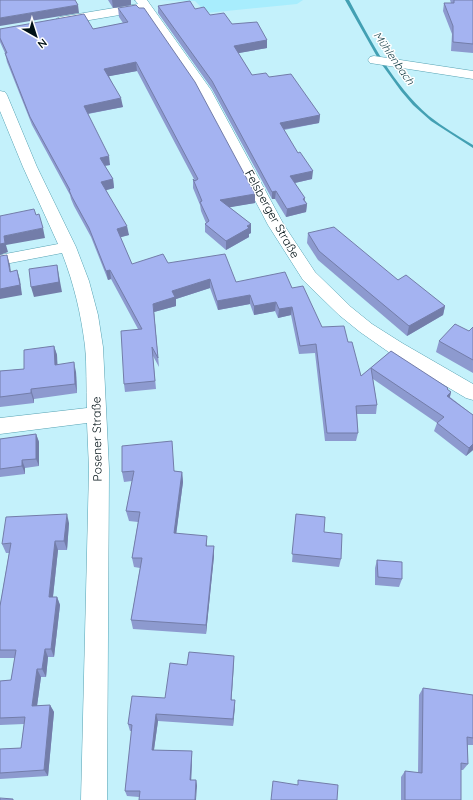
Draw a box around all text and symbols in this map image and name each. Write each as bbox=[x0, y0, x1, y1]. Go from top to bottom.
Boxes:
north arrow bbox=[16, 16, 56, 56]
water label: Mühlenbach bbox=[371, 29, 418, 88]
text: N bbox=[35, 36, 50, 52]
street label: Felsberger Straße bbox=[242, 167, 303, 261]
street label: Posener Straße bbox=[88, 396, 105, 482]

